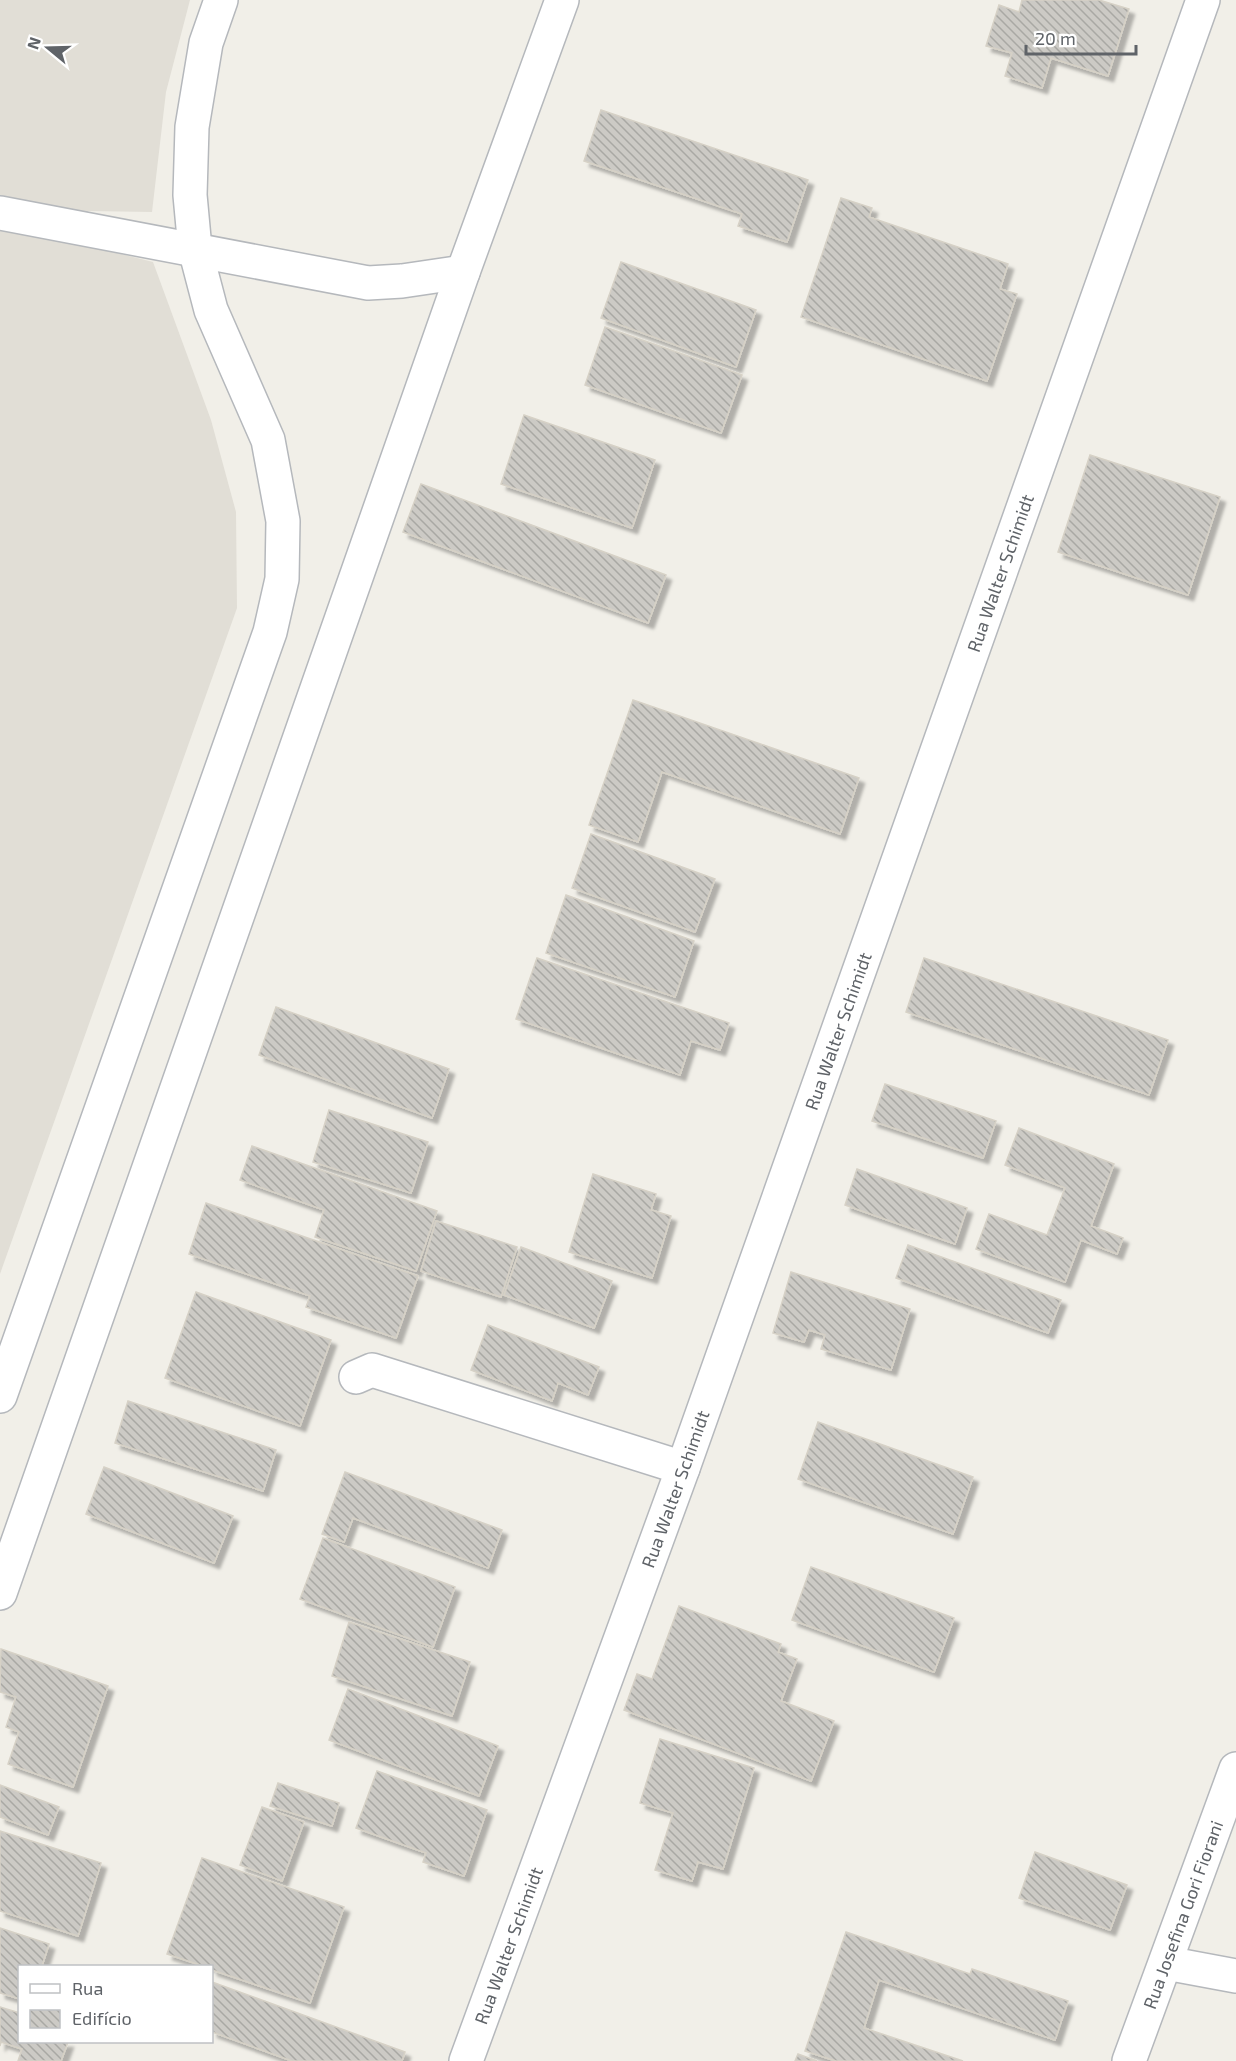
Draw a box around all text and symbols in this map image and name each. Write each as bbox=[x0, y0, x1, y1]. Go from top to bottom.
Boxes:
north arrow bbox=[18, 18, 78, 78]
scale bar bbox=[1026, 18, 1136, 56]
text: 20 m bbox=[1035, 27, 1076, 49]
text: N bbox=[22, 34, 44, 52]
street label: Rua Walter Schimidt bbox=[962, 491, 1038, 655]
street label: Rua Walter Schimidt bbox=[800, 949, 876, 1113]
street label: Rua Walter Schimidt bbox=[636, 1407, 714, 1571]
street label: Rua Josefina Gori Fiorani bbox=[1138, 1817, 1227, 2012]
street label: Rua Walter Schimidt bbox=[469, 1864, 547, 2027]
legend bbox=[18, 1965, 213, 2043]
text: Rua bbox=[72, 1977, 103, 1999]
text: Edifício bbox=[72, 2007, 132, 2029]

